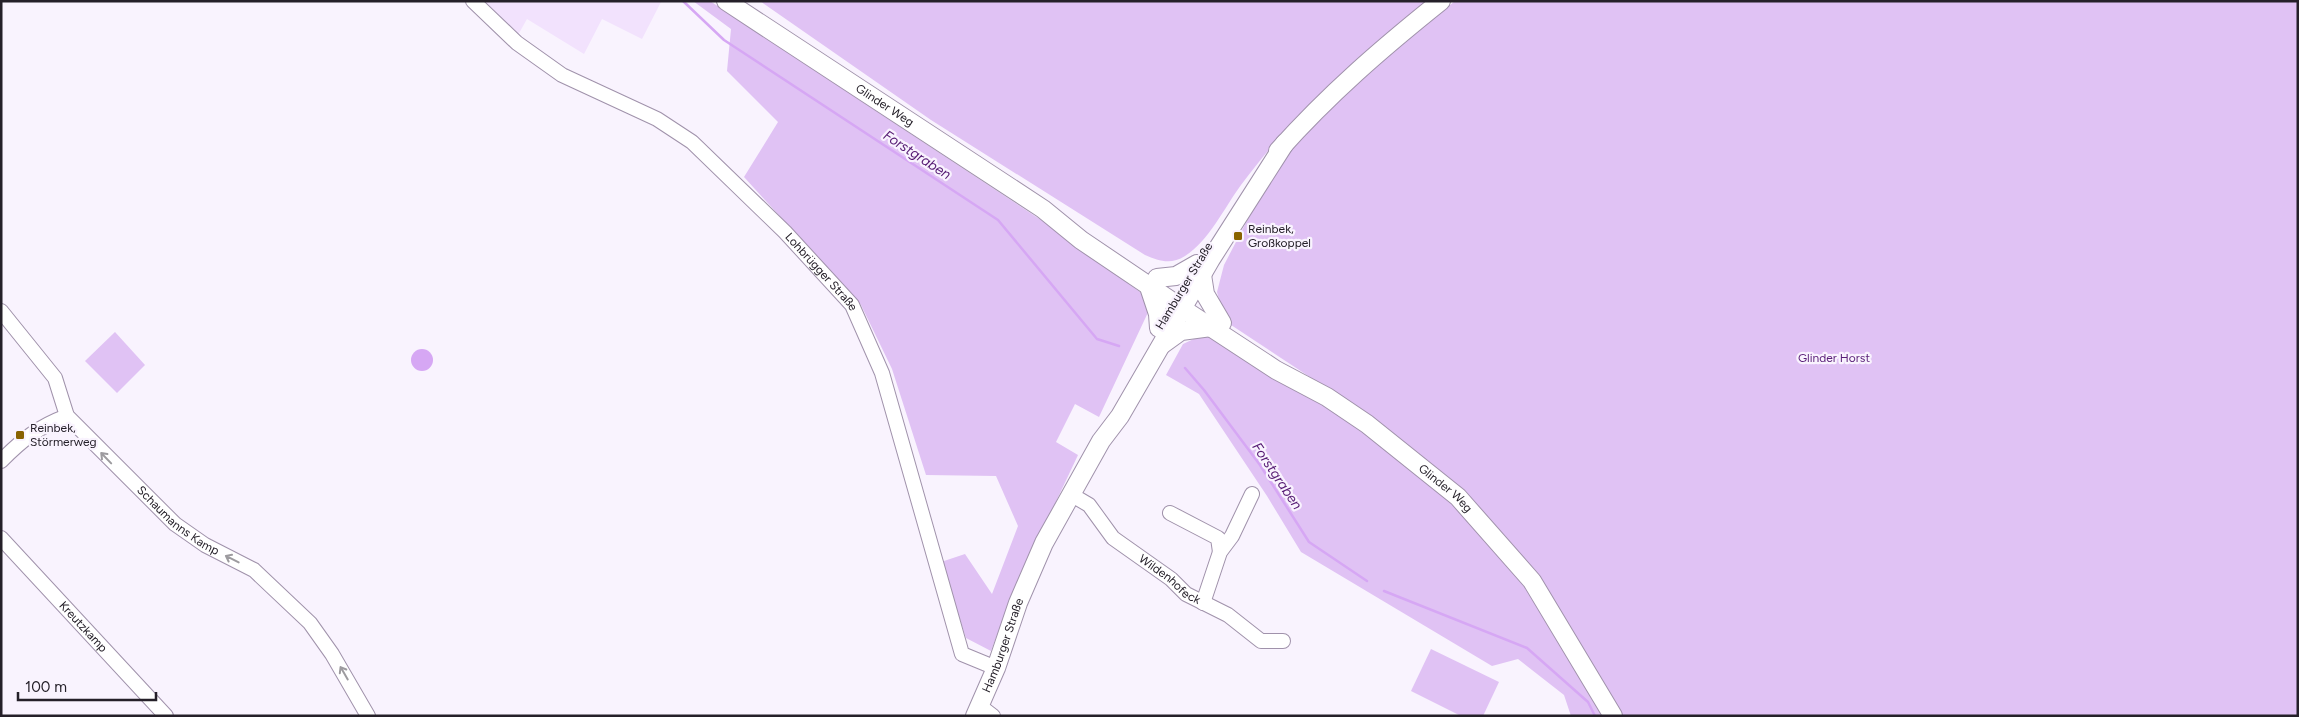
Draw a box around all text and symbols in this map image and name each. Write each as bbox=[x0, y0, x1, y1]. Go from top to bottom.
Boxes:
street label: Glinder Weg bbox=[853, 81, 917, 129]
water label: Forstgraben bbox=[880, 127, 954, 183]
place label: Reinbek, Großkoppel bbox=[1248, 222, 1311, 250]
street label: Lohbrügger Straße bbox=[782, 230, 861, 313]
marker: Reinbek, Großkoppel bbox=[1232, 230, 1244, 242]
street label: Hamburger Straße bbox=[1152, 240, 1216, 332]
park label: Glinder Horst bbox=[1798, 351, 1870, 365]
place label: Reinbek, Störmerweg bbox=[30, 421, 97, 449]
marker: Reinbek, Störmerweg bbox=[14, 429, 26, 441]
water label: Forstgraben bbox=[1248, 439, 1306, 513]
one-way arrow bbox=[100, 451, 112, 464]
street label: Glinder Weg bbox=[1416, 461, 1475, 515]
street label: Schaumanns Kamp bbox=[134, 483, 221, 558]
street label: Wildenhofeck bbox=[1136, 552, 1203, 607]
one-way arrow bbox=[225, 554, 240, 563]
street label: Hamburger Straße bbox=[979, 596, 1026, 695]
street label: Kreutzkamp bbox=[56, 598, 110, 655]
one-way arrow bbox=[338, 667, 348, 681]
scale bar bbox=[18, 670, 155, 702]
text: 100 m bbox=[25, 678, 67, 696]

